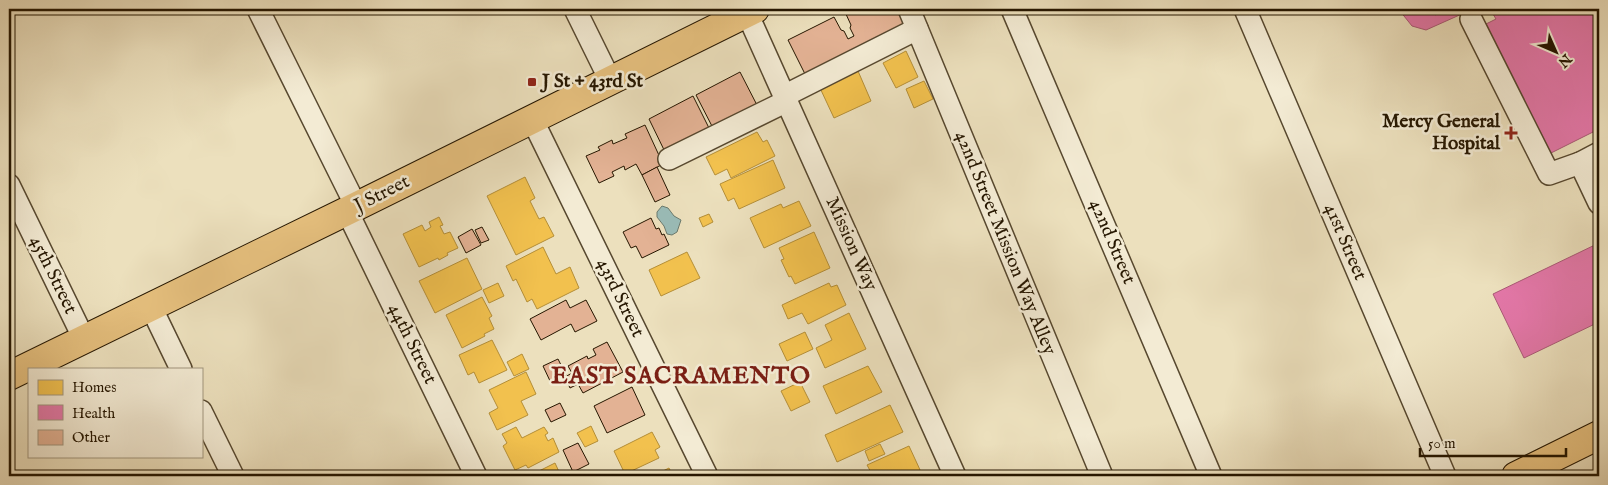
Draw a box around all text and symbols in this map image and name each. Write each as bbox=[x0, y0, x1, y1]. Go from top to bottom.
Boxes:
north arrow bbox=[1530, 28, 1580, 78]
text: N bbox=[1554, 49, 1576, 71]
place label: J St + 43rd St bbox=[539, 70, 644, 94]
marker: J St + 43rd St bbox=[526, 76, 538, 88]
place label: Mercy General Hospital bbox=[1382, 110, 1501, 156]
marker: Mercy General Hospital bbox=[1504, 126, 1518, 140]
street label: 42nd Street Mission Way Alley bbox=[949, 128, 1061, 359]
street label: J Street bbox=[348, 170, 414, 219]
street label: Mission Way bbox=[820, 193, 883, 295]
street label: 42nd Street bbox=[1083, 196, 1141, 288]
street label: 41st Street bbox=[1318, 200, 1372, 284]
street label: 45th Street bbox=[24, 232, 82, 318]
street label: 43rd Street bbox=[591, 255, 650, 342]
street label: 44th Street bbox=[382, 300, 442, 389]
district label: EAST SACRAMENTO bbox=[551, 361, 811, 392]
legend bbox=[28, 368, 202, 458]
text: Homes bbox=[72, 378, 116, 397]
text: Health bbox=[72, 404, 115, 423]
scale bar bbox=[1420, 425, 1567, 457]
text: Other bbox=[72, 428, 110, 447]
text: 50 m bbox=[1428, 434, 1456, 453]

